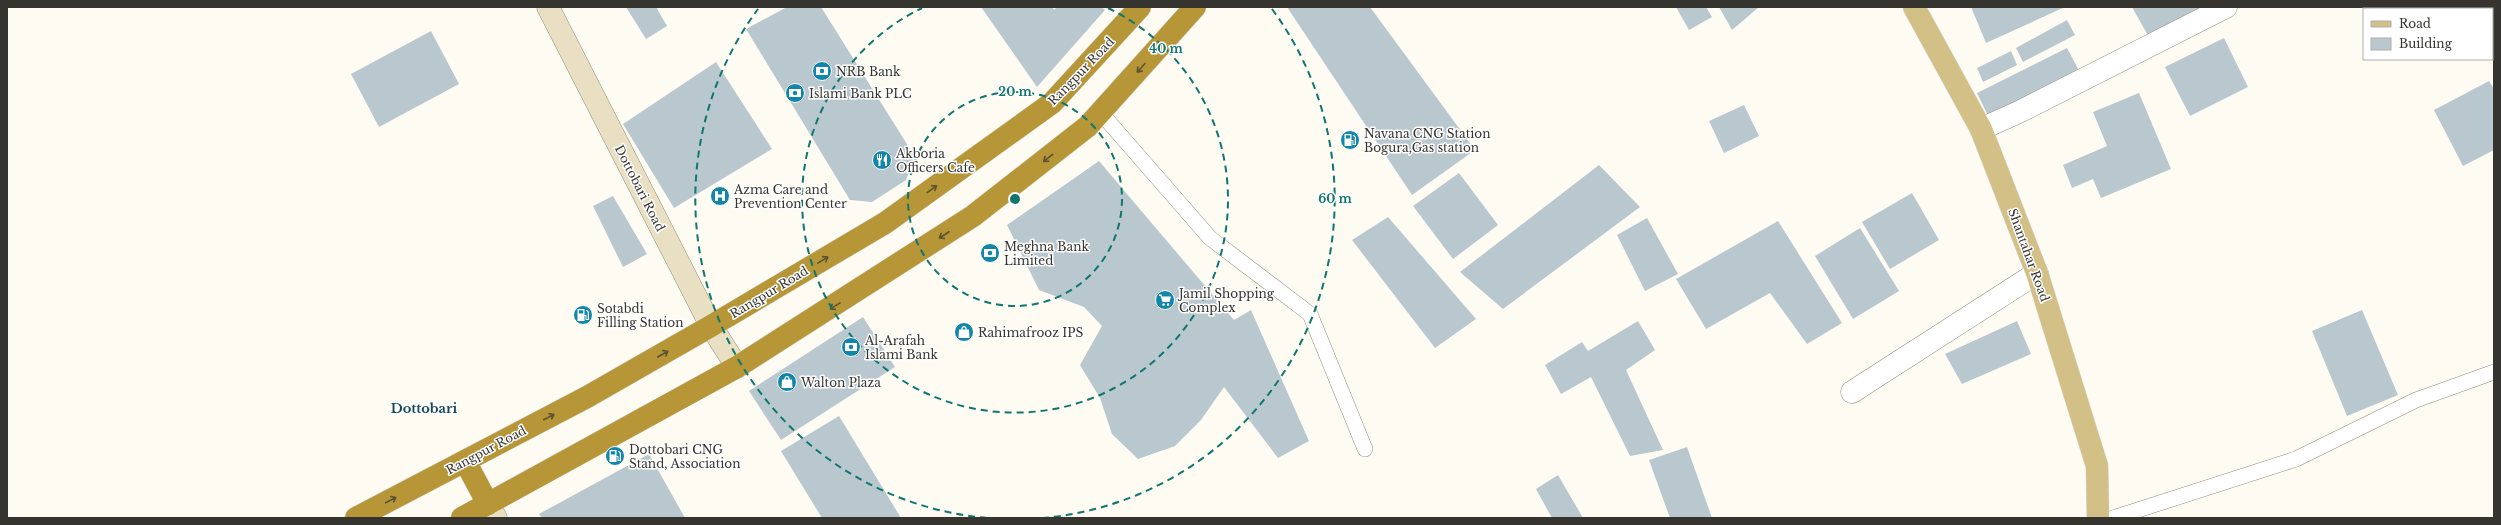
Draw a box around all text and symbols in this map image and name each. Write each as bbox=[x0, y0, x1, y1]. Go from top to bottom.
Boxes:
legend bbox=[2363, 8, 2493, 60]
text: Road bbox=[2399, 16, 2431, 31]
street label: Rangpur Road bbox=[1045, 34, 1117, 108]
text: Building bbox=[2399, 36, 2453, 51]
text: 40 m bbox=[1149, 41, 1183, 56]
bank icon: NRB Bank bbox=[811, 60, 833, 82]
one-way arrow bbox=[1137, 62, 1146, 72]
place label: NRB Bank bbox=[836, 64, 901, 79]
bank icon: Islami Bank PLC bbox=[784, 82, 806, 104]
text: 20 m bbox=[998, 84, 1032, 99]
place label: Islami Bank PLC bbox=[809, 86, 912, 101]
place label: Navana CNG Station Bogura,Gas station bbox=[1364, 126, 1490, 155]
fuel station icon: Navana CNG Station Bogura,Gas station bbox=[1339, 129, 1361, 151]
street label: Dottobari Road bbox=[612, 142, 668, 234]
place label: Akboria Officers Cafe bbox=[895, 146, 975, 175]
restaurant icon: Akboria Officers Cafe bbox=[871, 149, 893, 171]
one-way arrow bbox=[1042, 153, 1053, 162]
place label: Azma Care and Prevention Center bbox=[733, 182, 847, 211]
hospital icon: Azma Care and Prevention Center bbox=[709, 185, 731, 207]
one-way arrow bbox=[926, 185, 937, 193]
text: 60 m bbox=[1318, 191, 1353, 206]
centre of rings bbox=[1008, 192, 1022, 206]
street label: Shantahar Road bbox=[2005, 206, 2053, 304]
one-way arrow bbox=[938, 231, 949, 239]
place label: Meghna Bank Limited bbox=[1004, 239, 1089, 268]
bank icon: Meghna Bank Limited bbox=[979, 242, 1001, 264]
one-way arrow bbox=[817, 255, 829, 263]
street label: Rangpur Road bbox=[727, 263, 811, 321]
place label: Jamil Shopping Complex bbox=[1177, 286, 1275, 315]
supermarket icon: Jamil Shopping Complex bbox=[1154, 289, 1176, 311]
place label: Sotabdi Filling Station bbox=[597, 301, 683, 330]
one-way arrow bbox=[829, 302, 840, 310]
fuel station icon: Sotabdi Filling Station bbox=[572, 304, 594, 326]
shop icon: Rahimafrooz IPS bbox=[953, 321, 975, 343]
place label: Rahimafrooz IPS bbox=[978, 325, 1083, 340]
place label: Al-Arafah Islami Bank bbox=[864, 333, 938, 362]
bank icon: Al-Arafah Islami Bank bbox=[840, 336, 862, 358]
one-way arrow bbox=[656, 350, 668, 358]
shop icon: Walton Plaza bbox=[776, 371, 798, 393]
place label: Walton Plaza bbox=[800, 375, 881, 390]
district label: Dottobari bbox=[391, 400, 458, 417]
one-way arrow bbox=[543, 413, 555, 420]
street label: Rangpur Road bbox=[443, 423, 529, 477]
place label: Dottobari CNG Stand, Association bbox=[629, 442, 740, 471]
fuel station icon: Dottobari CNG Stand, Association bbox=[604, 445, 626, 467]
one-way arrow bbox=[385, 496, 397, 503]

